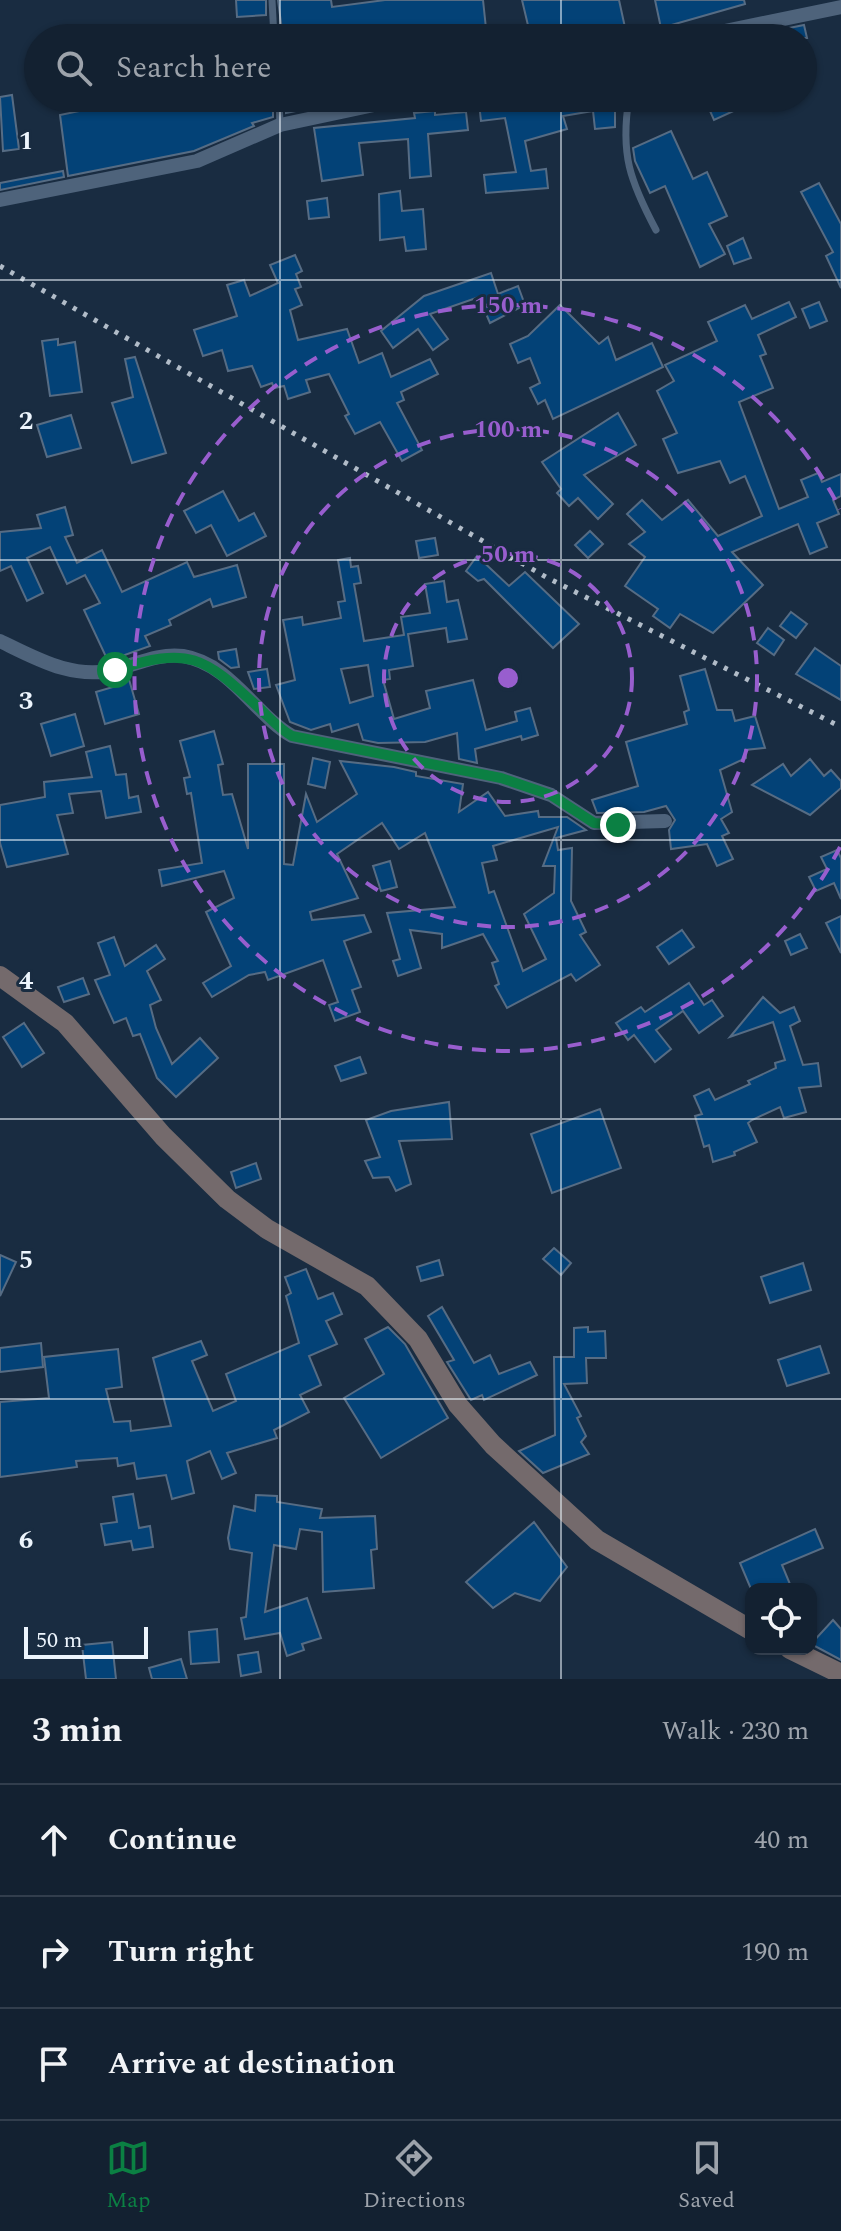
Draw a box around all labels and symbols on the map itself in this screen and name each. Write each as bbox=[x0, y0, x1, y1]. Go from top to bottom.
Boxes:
text: 1 bbox=[19, 121, 33, 161]
text: 150 m bbox=[474, 288, 542, 324]
text: 2 bbox=[19, 401, 33, 441]
text: 100 m bbox=[474, 412, 542, 448]
text: 50 m bbox=[481, 537, 536, 573]
route start bbox=[97, 652, 133, 688]
centre of rings bbox=[494, 664, 522, 692]
text: 3 bbox=[19, 681, 33, 721]
route end bbox=[600, 807, 636, 843]
text: 4 bbox=[19, 961, 34, 1001]
text: 5 bbox=[19, 1240, 33, 1280]
text: 6 bbox=[19, 1520, 33, 1560]
scale bar bbox=[24, 1623, 148, 1659]

